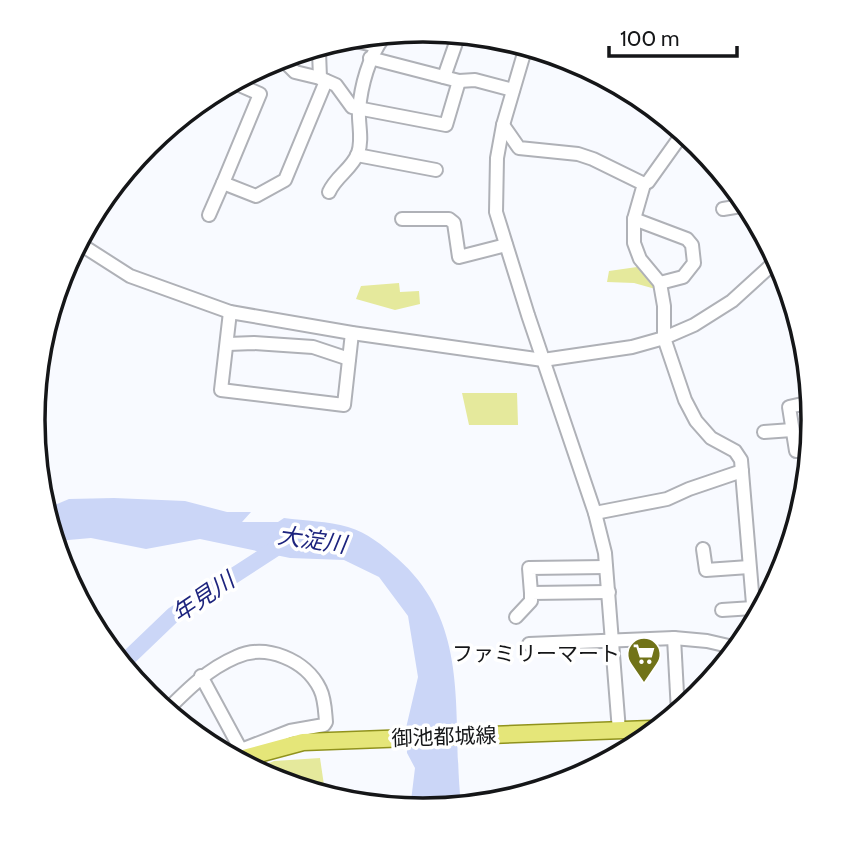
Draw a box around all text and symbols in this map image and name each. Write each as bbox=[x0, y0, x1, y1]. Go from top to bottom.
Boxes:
scale bar bbox=[609, 14, 737, 58]
text: 100 m bbox=[620, 26, 679, 51]
water label: 大淀川 bbox=[276, 521, 351, 559]
water label: 年見川 bbox=[167, 564, 242, 628]
supermarket icon: ファミリーマート bbox=[625, 635, 663, 684]
place label: ファミリーマート bbox=[452, 641, 620, 666]
street label: 御池都城線 bbox=[391, 722, 497, 751]

